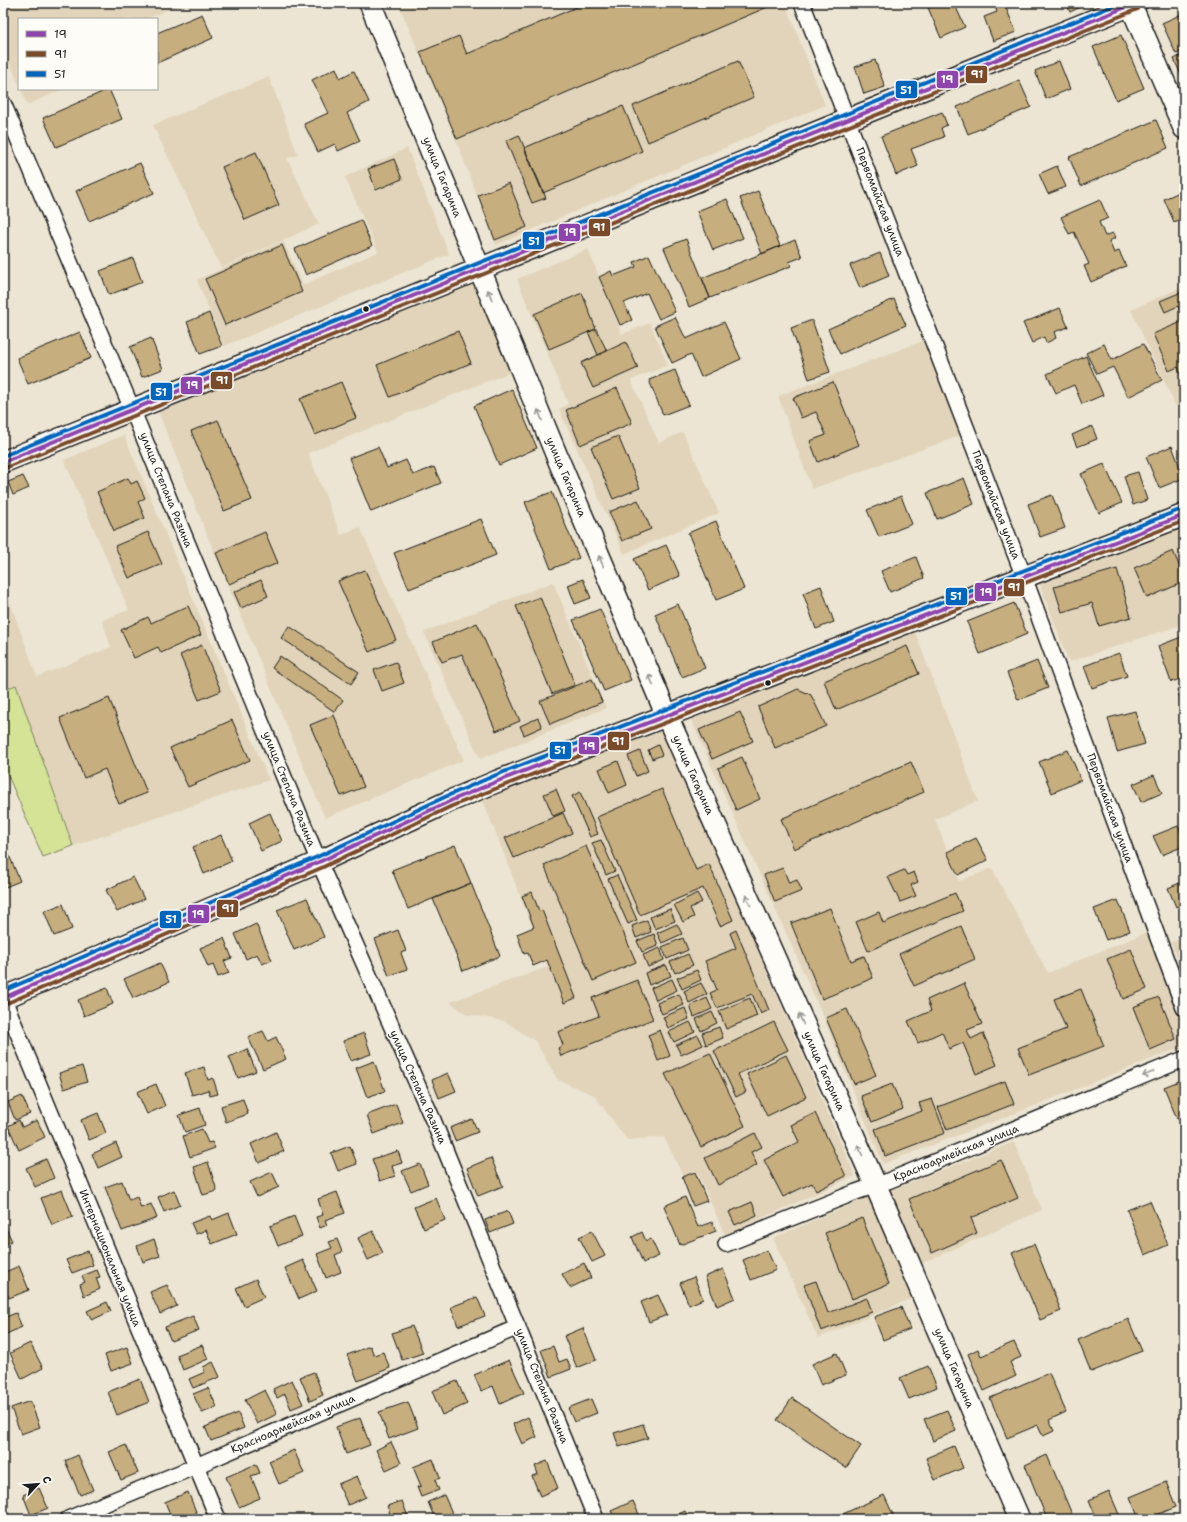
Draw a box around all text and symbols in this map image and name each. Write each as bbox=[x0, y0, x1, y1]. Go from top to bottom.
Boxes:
legend bbox=[18, 18, 158, 90]
text: 19 bbox=[54, 26, 67, 42]
text: 91 bbox=[54, 46, 67, 62]
line badge: 91 bbox=[965, 65, 988, 84]
text: 51 bbox=[54, 66, 66, 82]
text: 91 bbox=[971, 67, 983, 82]
line badge: 19 bbox=[936, 70, 959, 89]
text: 19 bbox=[941, 72, 954, 87]
line badge: 51 bbox=[895, 80, 918, 99]
text: 51 bbox=[900, 83, 912, 98]
street label: улица Гагарина bbox=[419, 135, 465, 220]
street label: Первомайская улица bbox=[852, 145, 908, 259]
line badge: 91 bbox=[588, 218, 611, 237]
text: 91 bbox=[593, 220, 605, 235]
line badge: 19 bbox=[558, 223, 581, 242]
text: 19 bbox=[564, 225, 577, 240]
line badge: 51 bbox=[522, 231, 545, 250]
text: 51 bbox=[528, 234, 540, 249]
one-way arrow bbox=[486, 289, 494, 301]
unlabelled marker bbox=[361, 304, 371, 314]
line badge: 91 bbox=[210, 371, 233, 390]
text: 91 bbox=[216, 373, 228, 388]
line badge: 19 bbox=[180, 376, 203, 395]
text: 19 bbox=[186, 378, 199, 393]
line badge: 51 bbox=[150, 382, 173, 401]
text: 51 bbox=[155, 385, 167, 400]
one-way arrow bbox=[536, 409, 544, 421]
street label: улица Степана Разина bbox=[136, 430, 196, 550]
street label: улица Гагарина bbox=[542, 435, 590, 519]
street label: Первомайская улица bbox=[968, 448, 1024, 562]
one-way arrow bbox=[597, 555, 604, 567]
line badge: 91 bbox=[1003, 578, 1025, 597]
text: 91 bbox=[1008, 580, 1020, 595]
line badge: 19 bbox=[974, 582, 997, 602]
text: 19 bbox=[980, 585, 993, 600]
line badge: 51 bbox=[945, 587, 968, 606]
text: 51 bbox=[950, 589, 962, 604]
one-way arrow bbox=[647, 675, 655, 687]
unlabelled marker bbox=[763, 678, 773, 688]
street label: улица Степана Разина bbox=[259, 729, 319, 849]
line badge: 91 bbox=[607, 731, 630, 751]
street label: улица Гагарина bbox=[669, 733, 717, 817]
text: 91 bbox=[612, 734, 624, 749]
line badge: 19 bbox=[578, 736, 600, 755]
text: 19 bbox=[583, 739, 596, 754]
line badge: 51 bbox=[549, 741, 572, 760]
text: 51 bbox=[554, 743, 566, 758]
street label: Первомайская улица bbox=[1083, 751, 1137, 865]
one-way arrow bbox=[744, 895, 752, 907]
line badge: 91 bbox=[216, 899, 239, 918]
text: 91 bbox=[222, 901, 234, 916]
line badge: 19 bbox=[187, 904, 210, 924]
text: 19 bbox=[192, 907, 205, 922]
line badge: 51 bbox=[159, 910, 182, 929]
text: 51 bbox=[165, 912, 177, 927]
one-way arrow bbox=[797, 1013, 804, 1025]
street label: улица Степана Разина bbox=[386, 1028, 450, 1146]
street label: улица Гагарина bbox=[800, 1029, 848, 1113]
one-way arrow bbox=[1142, 1070, 1154, 1078]
street label: Красноармейская улица bbox=[891, 1121, 1021, 1185]
one-way arrow bbox=[856, 1145, 863, 1157]
street label: Интернациональная улица bbox=[76, 1187, 145, 1329]
street label: улица Степана Разина bbox=[512, 1326, 572, 1446]
street label: улица Гагарина bbox=[930, 1326, 978, 1410]
street label: Красноармейская улица bbox=[229, 1391, 358, 1457]
north arrow bbox=[18, 1464, 58, 1504]
text: С bbox=[38, 1474, 55, 1486]

